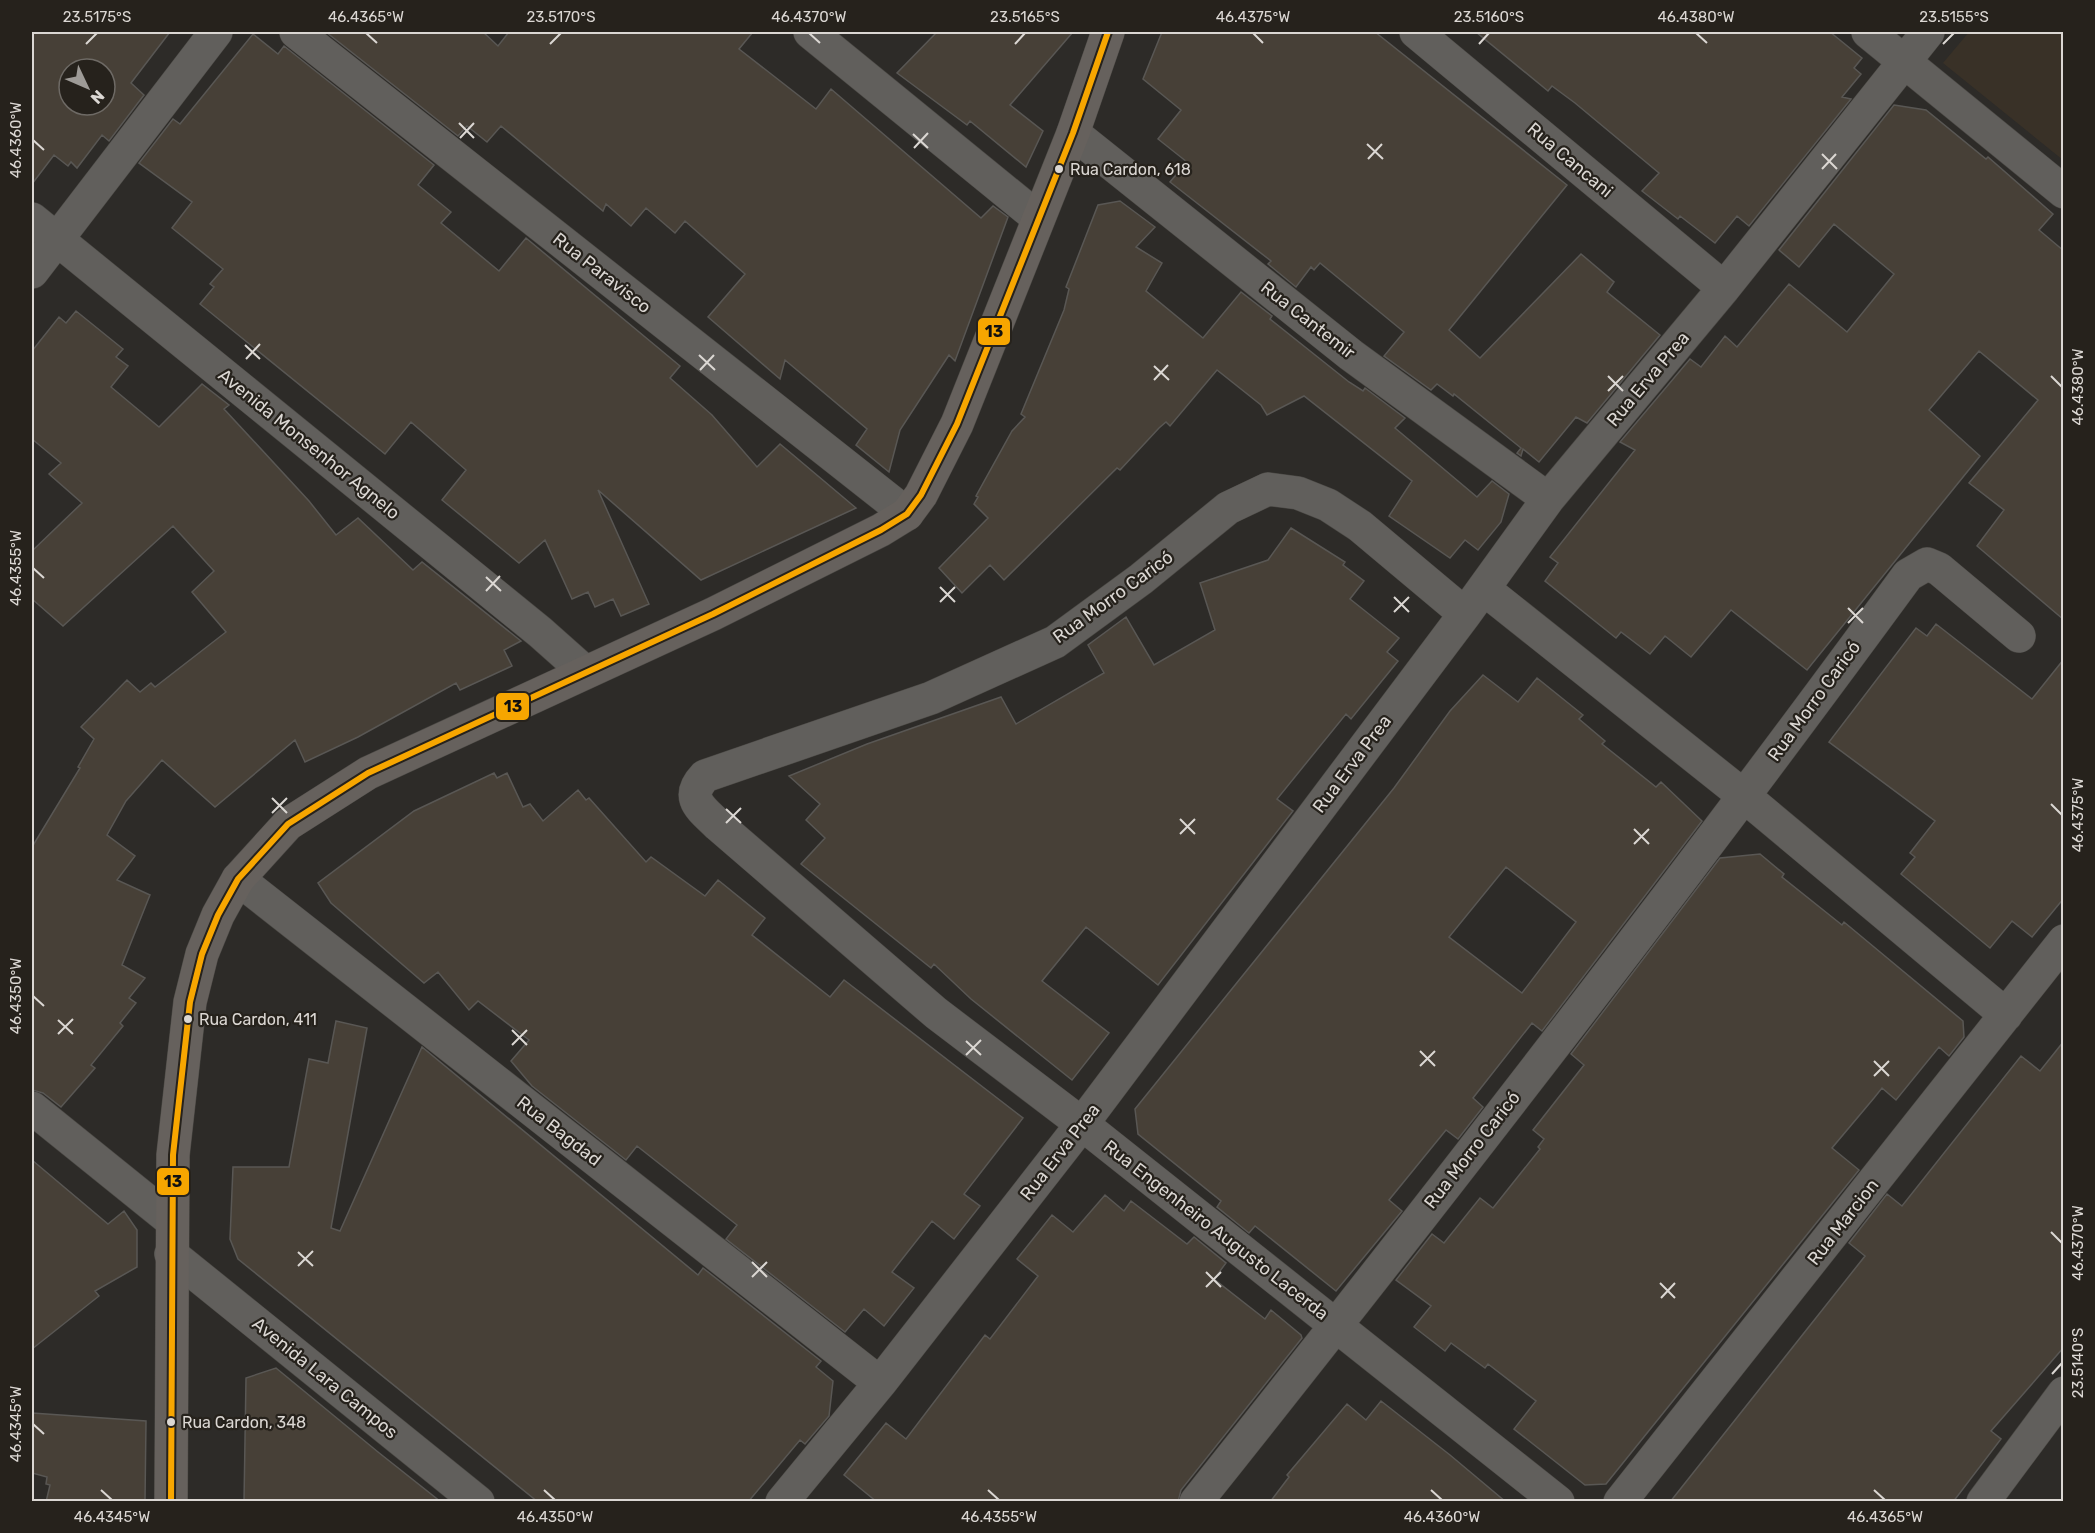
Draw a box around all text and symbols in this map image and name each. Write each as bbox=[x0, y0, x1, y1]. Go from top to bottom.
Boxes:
text: 23.5175°S bbox=[63, 8, 131, 26]
text: 46.4365°W bbox=[328, 8, 404, 26]
text: 23.5170°S bbox=[526, 8, 596, 26]
text: 46.4370°W bbox=[771, 8, 847, 26]
text: 23.5165°S bbox=[990, 8, 1060, 26]
text: 46.4375°W bbox=[1216, 8, 1290, 26]
text: 23.5160°S bbox=[1454, 8, 1524, 26]
text: 46.4380°W bbox=[1657, 8, 1735, 26]
text: 23.5155°S bbox=[1919, 8, 1989, 26]
north arrow bbox=[57, 57, 117, 117]
text: N bbox=[87, 86, 108, 108]
text: 46.4360°W bbox=[7, 102, 25, 178]
street label: Rua Cancani bbox=[1523, 118, 1617, 202]
place label: Rua Cardon, 618 bbox=[1070, 160, 1191, 179]
marker: Rua Cardon, 618 bbox=[1053, 163, 1065, 175]
street label: Rua Paravisco bbox=[549, 228, 655, 318]
street label: Rua Cantemir bbox=[1256, 276, 1360, 364]
line badge: 13 bbox=[977, 317, 1011, 346]
text: 13 bbox=[985, 322, 1003, 341]
street label: Rua Erva Prea bbox=[1602, 327, 1694, 431]
text: 46.4380°W bbox=[2069, 348, 2087, 426]
street label: Avenida Monsenhor Agnelo bbox=[214, 364, 404, 524]
text: 46.4355°W bbox=[7, 530, 25, 606]
street label: Rua Morro Caricó bbox=[1049, 546, 1177, 648]
street label: Rua Morro Caricó bbox=[1763, 637, 1865, 765]
line badge: 13 bbox=[495, 692, 530, 721]
text: 13 bbox=[504, 697, 522, 716]
street label: Rua Erva Prea bbox=[1308, 711, 1396, 817]
text: 46.4375°W bbox=[2069, 778, 2087, 852]
text: 46.4350°W bbox=[7, 958, 25, 1034]
place label: Rua Cardon, 411 bbox=[199, 1010, 317, 1029]
marker: Rua Cardon, 411 bbox=[182, 1013, 194, 1025]
street label: Rua Morro Caricó bbox=[1419, 1087, 1525, 1213]
street label: Rua Bagdad bbox=[512, 1091, 606, 1171]
street label: Rua Erva Prea bbox=[1015, 1099, 1105, 1205]
street label: Rua Engenheiro Augusto Lacerda bbox=[1099, 1135, 1333, 1325]
line badge: 13 bbox=[156, 1167, 190, 1196]
text: 13 bbox=[164, 1172, 182, 1191]
street label: Rua Marcion bbox=[1803, 1174, 1883, 1270]
text: 46.4370°W bbox=[2069, 1205, 2087, 1281]
street label: Avenida Lara Campos bbox=[248, 1313, 402, 1443]
text: 23.5140°S bbox=[2069, 1328, 2087, 1398]
text: 46.4345°W bbox=[7, 1386, 25, 1462]
place label: Rua Cardon, 348 bbox=[182, 1413, 306, 1432]
marker: Rua Cardon, 348 bbox=[165, 1416, 177, 1428]
text: 46.4345°W bbox=[74, 1508, 150, 1526]
text: 46.4350°W bbox=[517, 1508, 593, 1526]
text: 46.4355°W bbox=[961, 1508, 1037, 1526]
text: 46.4360°W bbox=[1404, 1508, 1480, 1526]
text: 46.4365°W bbox=[1847, 1508, 1923, 1526]

